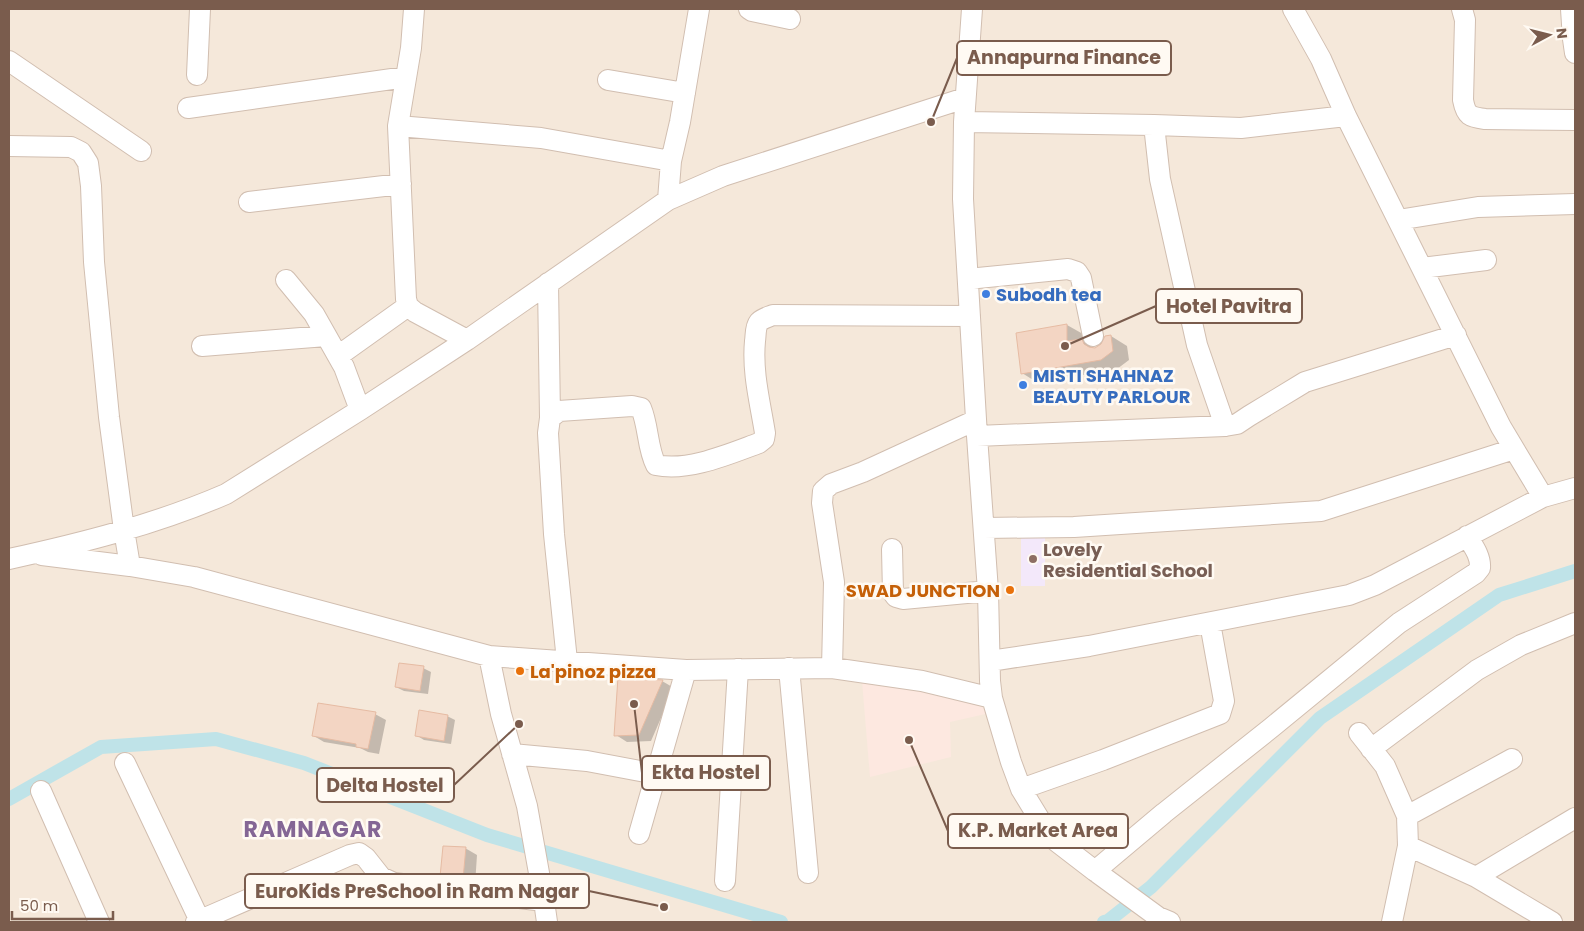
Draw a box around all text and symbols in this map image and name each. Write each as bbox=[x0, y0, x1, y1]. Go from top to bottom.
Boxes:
north arrow bbox=[1524, 10, 1574, 60]
text: N bbox=[1551, 27, 1572, 40]
callout: Annapurna Finance bbox=[957, 41, 1171, 75]
text: Annapurna Finance bbox=[967, 44, 1161, 71]
place label: Subodh tea bbox=[996, 282, 1102, 307]
marker: Subodh tea bbox=[980, 288, 992, 300]
callout: Hotel Pavitra bbox=[1156, 289, 1302, 323]
text: Hotel Pavitra bbox=[1166, 293, 1292, 320]
place label: MISTI SHAHNAZ BEAUTY PARLOUR bbox=[1033, 363, 1191, 409]
marker: MISTI SHAHNAZ BEAUTY PARLOUR bbox=[1017, 379, 1029, 391]
place label: Lovely Residential School bbox=[1043, 537, 1213, 583]
marker: Lovely Residential School bbox=[1027, 553, 1039, 565]
place label: SWAD JUNCTION bbox=[846, 578, 1000, 603]
marker: SWAD JUNCTION bbox=[1004, 584, 1016, 596]
place label: La'pinoz pizza bbox=[530, 659, 656, 684]
marker: La'pinoz pizza bbox=[514, 665, 526, 677]
callout: Ekta Hostel bbox=[642, 756, 770, 790]
text: Ekta Hostel bbox=[652, 759, 760, 786]
callout: Delta Hostel bbox=[317, 768, 454, 802]
text: Delta Hostel bbox=[326, 772, 444, 799]
district label: RAMNAGAR bbox=[244, 814, 382, 845]
callout: K.P. Market Area bbox=[948, 814, 1128, 848]
text: K.P. Market Area bbox=[958, 817, 1118, 844]
callout: EuroKids PreSchool in Ram Nagar bbox=[245, 874, 589, 908]
text: EuroKids PreSchool in Ram Nagar bbox=[255, 878, 579, 905]
scale bar bbox=[12, 888, 114, 920]
text: 50 m bbox=[20, 895, 58, 916]

